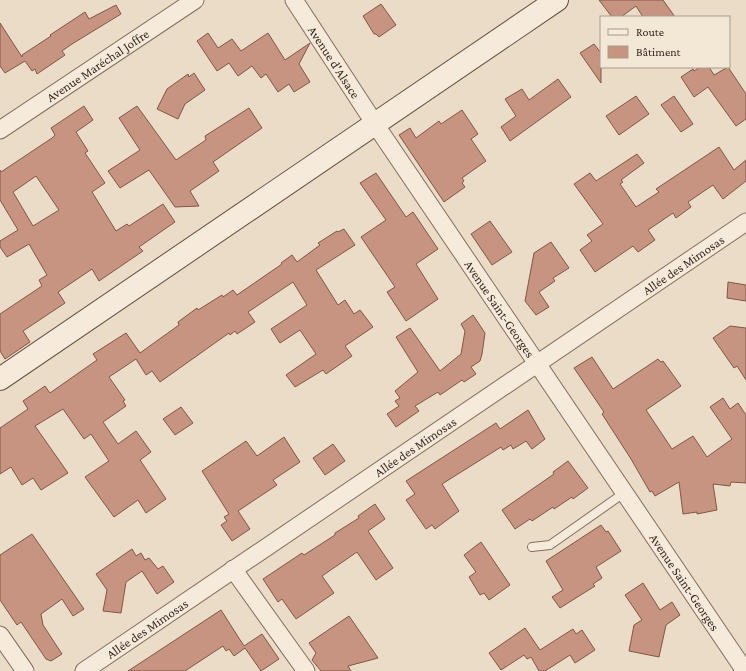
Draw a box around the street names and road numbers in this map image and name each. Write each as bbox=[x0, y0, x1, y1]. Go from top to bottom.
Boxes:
street label: Avenue d'Alsace bbox=[305, 23, 364, 101]
street label: Avenue Maréchal Joffre bbox=[43, 25, 152, 105]
street label: Allée des Mimosas bbox=[639, 232, 727, 298]
street label: Avenue Saint-Georges bbox=[462, 257, 538, 360]
street label: Allée des Mimosas bbox=[371, 413, 459, 480]
street label: Avenue Saint-Georges bbox=[647, 530, 723, 633]
street label: Allée des Mimosas bbox=[103, 595, 191, 661]

